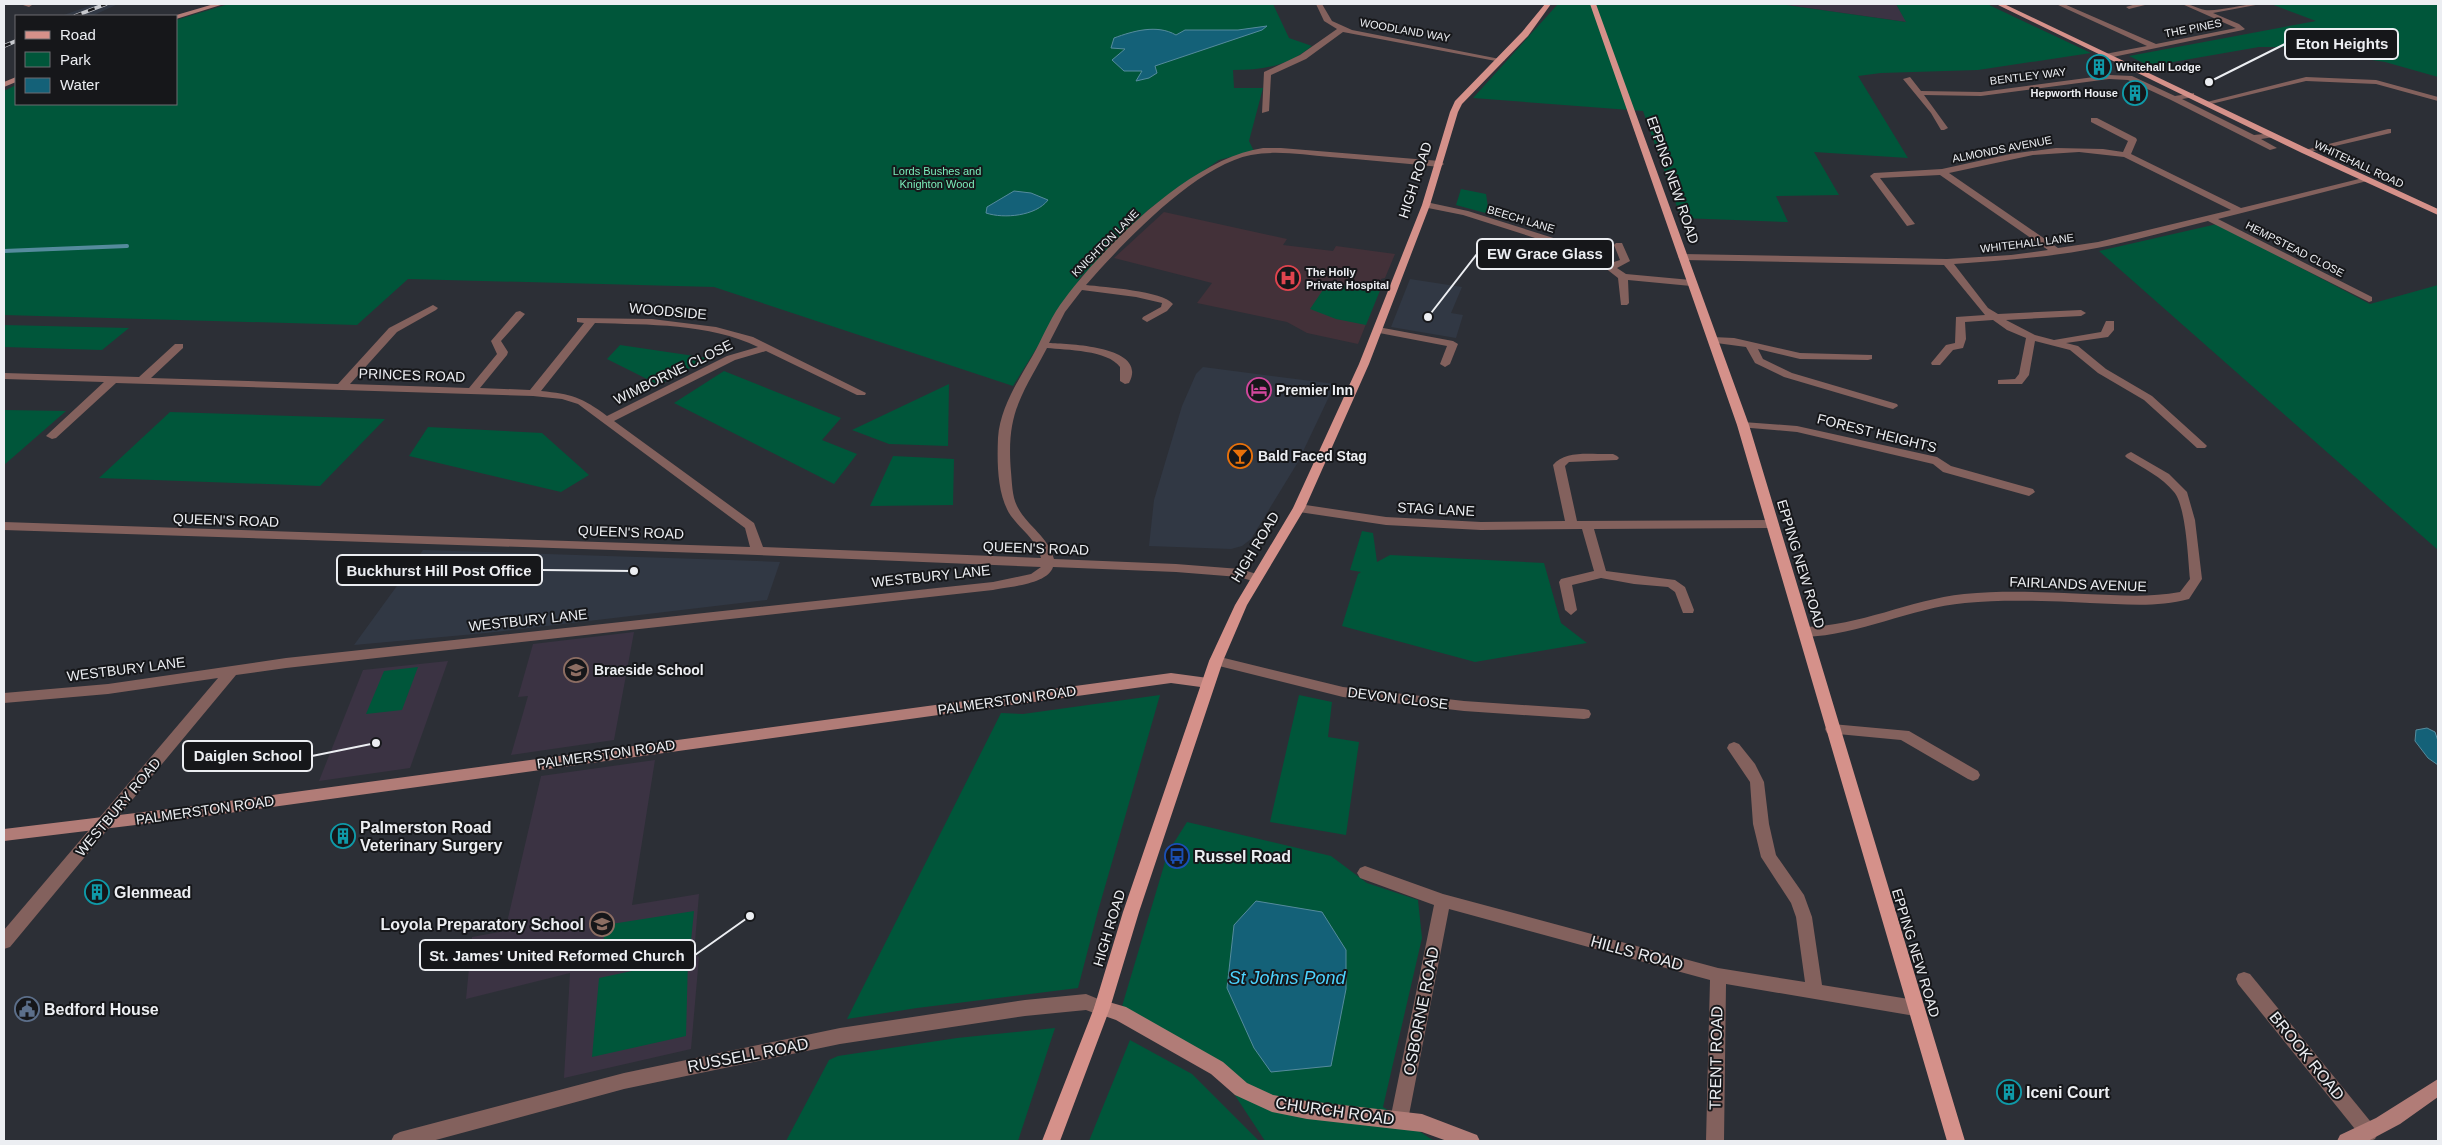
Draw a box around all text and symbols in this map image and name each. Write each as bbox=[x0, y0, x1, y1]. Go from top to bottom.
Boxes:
legend bbox=[15, 15, 178, 105]
street label: WOODLAND WAY bbox=[1359, 16, 1452, 44]
street label: THE PINES bbox=[2163, 17, 2223, 39]
text: Road bbox=[60, 26, 96, 43]
callout: Eton Heights bbox=[2285, 29, 2398, 59]
text: Eton Heights bbox=[2296, 35, 2388, 52]
text: Park bbox=[60, 51, 91, 68]
building icon: Whitehall Lodge bbox=[2086, 54, 2112, 80]
place label: Whitehall Lodge bbox=[2116, 61, 2201, 73]
street label: BENTLEY WAY bbox=[1989, 65, 2068, 87]
text: Water bbox=[60, 76, 99, 93]
building icon: Hepworth House bbox=[2122, 80, 2148, 106]
place label: Hepworth House bbox=[2031, 87, 2118, 99]
street label: EPPING NEW ROAD bbox=[1644, 114, 1702, 246]
street label: ALMONDS AVENUE bbox=[1951, 133, 2053, 165]
street label: WHITEHALL ROAD bbox=[2312, 138, 2406, 190]
street label: HIGH ROAD bbox=[1395, 140, 1435, 220]
park label: Lords Bushes and Knighton Wood bbox=[893, 165, 981, 190]
street label: BEECH LANE bbox=[1486, 203, 1556, 235]
street label: KNIGHTON LANE bbox=[1069, 207, 1141, 279]
street label: HEMPSTEAD CLOSE bbox=[2244, 219, 2346, 279]
street label: WHITEHALL LANE bbox=[1979, 231, 2075, 255]
callout: EW Grace Glass bbox=[1477, 239, 1613, 269]
text: EW Grace Glass bbox=[1487, 245, 1603, 262]
hospital icon: The Holly Private Hospital bbox=[1275, 265, 1301, 291]
place label: The Holly Private Hospital bbox=[1306, 266, 1389, 291]
street label: WOODSIDE bbox=[629, 300, 707, 322]
street label: WIMBORNE CLOSE bbox=[611, 336, 735, 408]
street label: PRINCES ROAD bbox=[358, 365, 466, 385]
hotel icon: Premier Inn bbox=[1246, 377, 1272, 403]
place label: Premier Inn bbox=[1276, 382, 1353, 398]
street label: FOREST HEIGHTS bbox=[1816, 410, 1938, 456]
bar icon: Bald Faced Stag bbox=[1227, 443, 1253, 469]
place label: Bald Faced Stag bbox=[1258, 448, 1367, 464]
street label: EPPING NEW ROAD bbox=[1774, 498, 1828, 630]
street label: STAG LANE bbox=[1397, 499, 1475, 519]
street label: HIGH ROAD bbox=[1228, 509, 1282, 585]
street label: QUEEN'S ROAD bbox=[173, 510, 279, 530]
street label: QUEEN'S ROAD bbox=[578, 522, 684, 542]
street label: QUEEN'S ROAD bbox=[983, 538, 1089, 558]
callout: Buckhurst Hill Post Office bbox=[337, 555, 542, 585]
text: Buckhurst Hill Post Office bbox=[346, 562, 532, 579]
street label: WESTBURY LANE bbox=[871, 562, 991, 590]
street label: FAIRLANDS AVENUE bbox=[2009, 574, 2147, 594]
street label: WESTBURY LANE bbox=[468, 606, 588, 634]
street label: WESTBURY LANE bbox=[66, 654, 186, 684]
school or university icon: Braeside School bbox=[563, 657, 589, 683]
place label: Braeside School bbox=[594, 662, 704, 678]
street label: PALMERSTON ROAD bbox=[937, 682, 1077, 718]
street label: DEVON CLOSE bbox=[1347, 684, 1449, 712]
street label: PALMERSTON ROAD bbox=[536, 736, 676, 772]
callout: Daiglen School bbox=[183, 741, 312, 771]
text: Daiglen School bbox=[194, 747, 302, 764]
street label: WESTBURY ROAD bbox=[72, 755, 164, 859]
street label: PALMERSTON ROAD bbox=[135, 792, 275, 828]
place label: Palmerston Road Veterinary Surgery bbox=[360, 819, 502, 854]
building icon: Palmerston Road Veterinary Surgery bbox=[330, 823, 356, 849]
bus stop icon: Russel Road bbox=[1164, 843, 1190, 869]
place label: Russel Road bbox=[1194, 848, 1291, 865]
building icon: Glenmead bbox=[84, 879, 110, 905]
place label: Glenmead bbox=[114, 884, 191, 901]
street label: EPPING NEW ROAD bbox=[1889, 887, 1943, 1019]
street label: HIGH ROAD bbox=[1090, 888, 1128, 968]
school or university icon: Loyola Preparatory School bbox=[589, 911, 615, 937]
place label: Loyola Preparatory School bbox=[380, 916, 584, 933]
street label: HILLS ROAD bbox=[1589, 932, 1685, 974]
callout: St. James' United Reformed Church bbox=[420, 940, 695, 970]
street label: OSBORNE ROAD bbox=[1400, 945, 1442, 1077]
text: St. James' United Reformed Church bbox=[429, 947, 685, 964]
water label: St Johns Pond bbox=[1228, 968, 1347, 988]
public building icon: Bedford House bbox=[14, 996, 40, 1022]
place label: Bedford House bbox=[44, 1001, 159, 1018]
street label: TRENT ROAD bbox=[1707, 1006, 1725, 1110]
street label: BROOK ROAD bbox=[2266, 1009, 2348, 1103]
street label: RUSSELL ROAD bbox=[686, 1035, 810, 1075]
building icon: Iceni Court bbox=[1996, 1079, 2022, 1105]
place label: Iceni Court bbox=[2026, 1084, 2110, 1101]
street label: CHURCH ROAD bbox=[1274, 1094, 1396, 1128]

